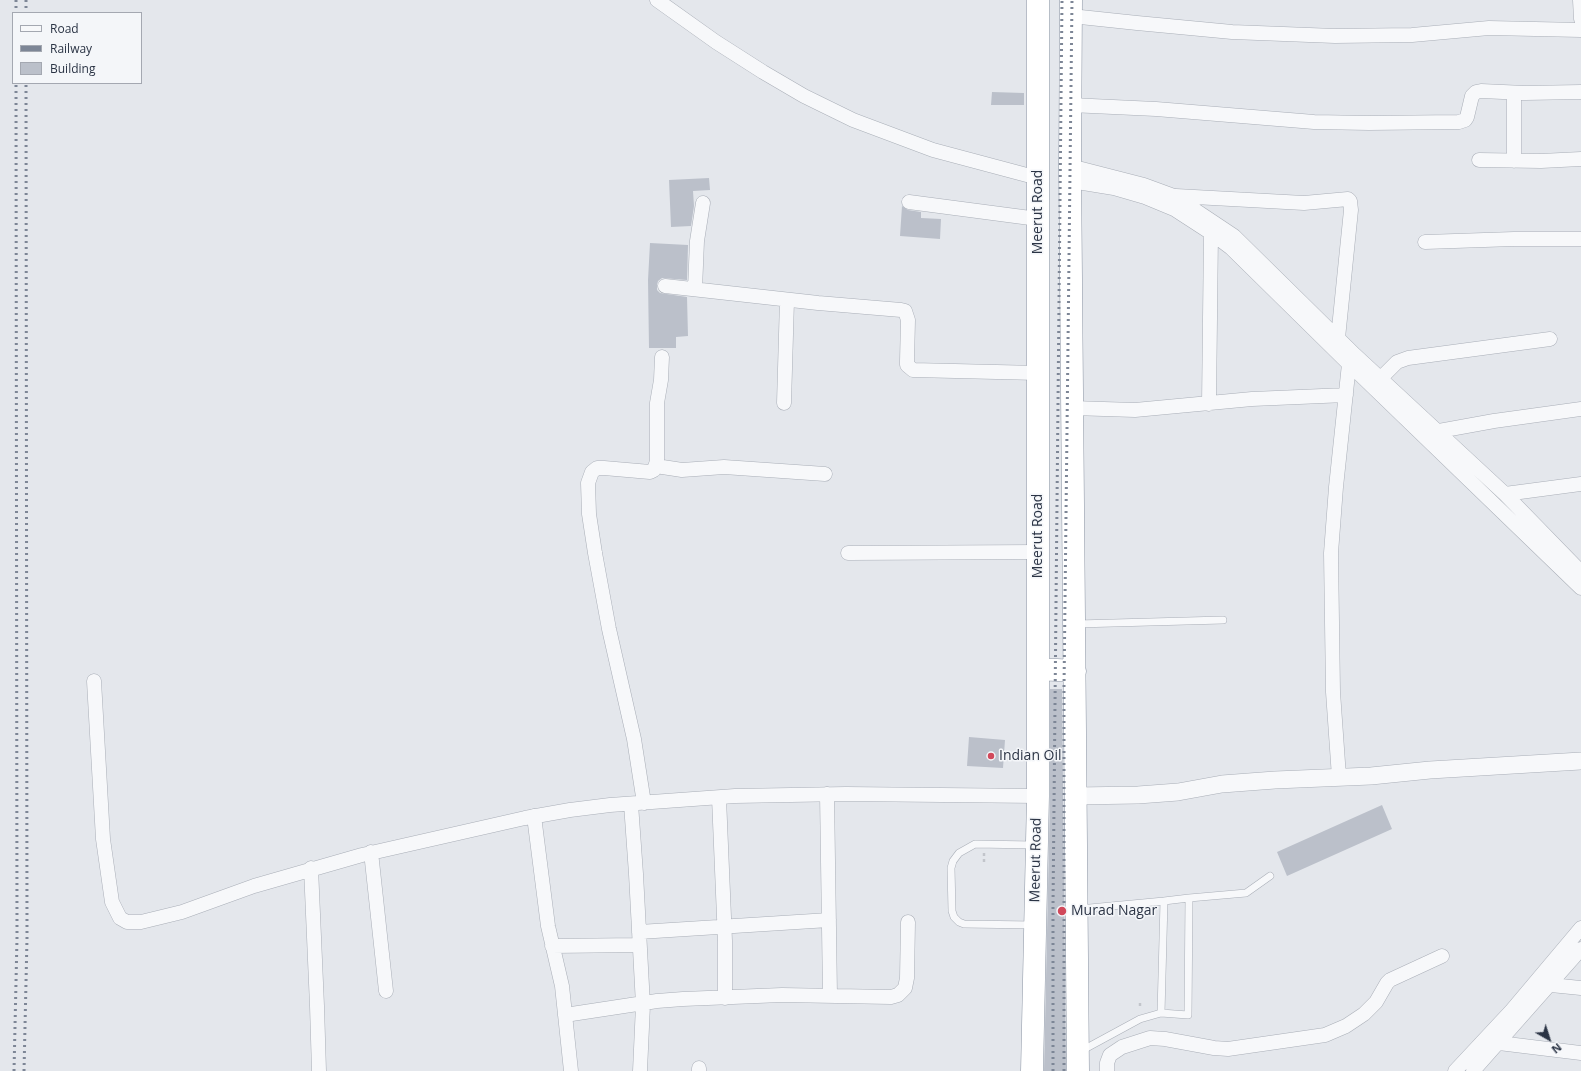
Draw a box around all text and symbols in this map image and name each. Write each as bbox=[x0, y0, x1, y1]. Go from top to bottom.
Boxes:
legend bbox=[12, 12, 142, 84]
text: Road bbox=[50, 20, 79, 37]
text: Railway bbox=[50, 40, 92, 57]
text: Building bbox=[50, 60, 95, 77]
street label: Meerut Road bbox=[1030, 170, 1046, 254]
street label: Meerut Road bbox=[1030, 494, 1046, 578]
place label: Indian Oil bbox=[999, 748, 1062, 764]
marker: Indian Oil bbox=[986, 751, 996, 761]
street label: Meerut Road bbox=[1027, 818, 1045, 902]
place label: Murad Nagar bbox=[1071, 903, 1157, 919]
marker: Murad Nagar bbox=[1056, 905, 1068, 917]
north arrow bbox=[1529, 1019, 1569, 1059]
text: N bbox=[1549, 1040, 1565, 1057]

